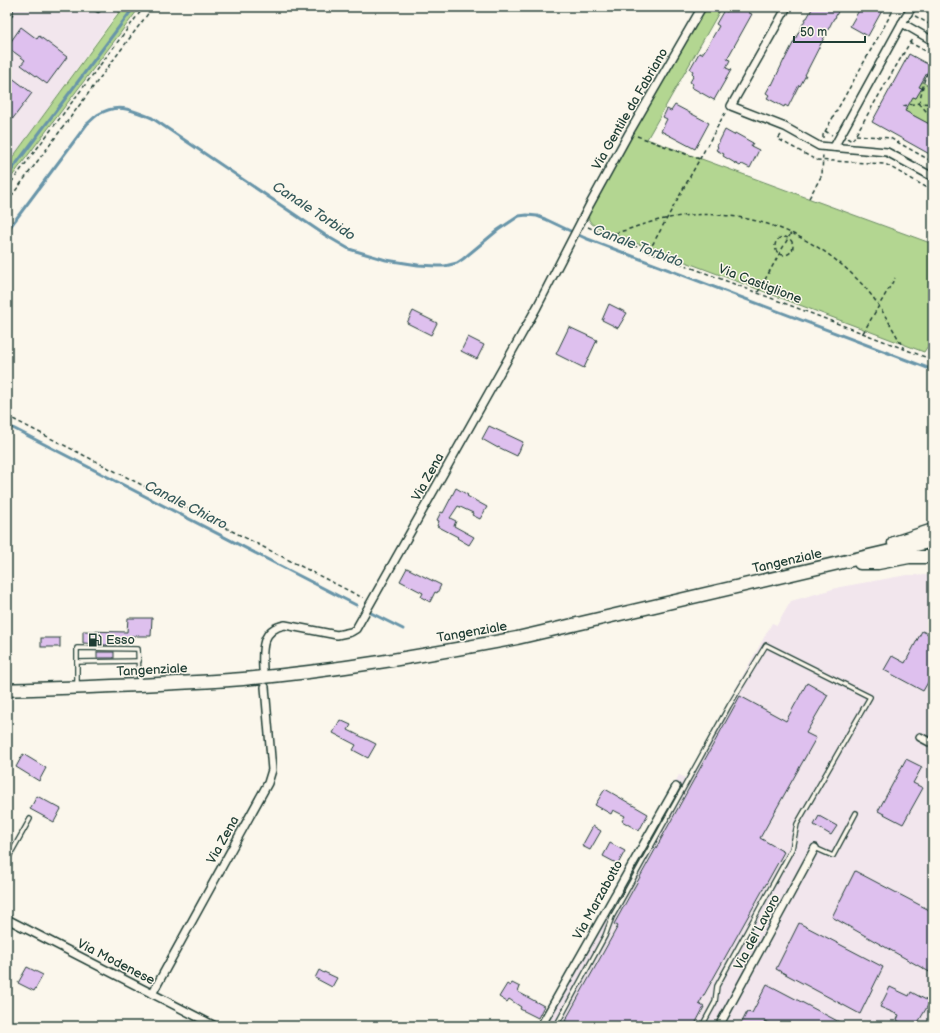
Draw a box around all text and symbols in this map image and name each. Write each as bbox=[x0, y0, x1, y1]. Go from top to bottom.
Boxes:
scale bar bbox=[794, 18, 865, 44]
text: 50 m bbox=[800, 25, 827, 40]
street label: Via Gentile da Fabriano bbox=[589, 45, 671, 173]
water label: Canale Torbido bbox=[269, 178, 359, 244]
water label: Canale Torbido bbox=[590, 221, 686, 271]
street label: Via Castiglione bbox=[716, 261, 804, 307]
street label: Via Zena bbox=[408, 450, 448, 504]
water label: Canale Chiaro bbox=[142, 477, 230, 533]
street label: Tangenziale bbox=[751, 545, 824, 577]
street label: Tangenziale bbox=[436, 618, 509, 646]
fuel station icon: Esso bbox=[87, 632, 103, 648]
place label: Esso bbox=[106, 632, 135, 648]
street label: Tangenziale bbox=[116, 660, 188, 680]
street label: Via Zena bbox=[203, 813, 243, 867]
street label: Via Marzabotto bbox=[570, 857, 626, 943]
street label: Via del Lavoro bbox=[730, 891, 784, 973]
street label: Via Modenese bbox=[75, 936, 158, 989]

